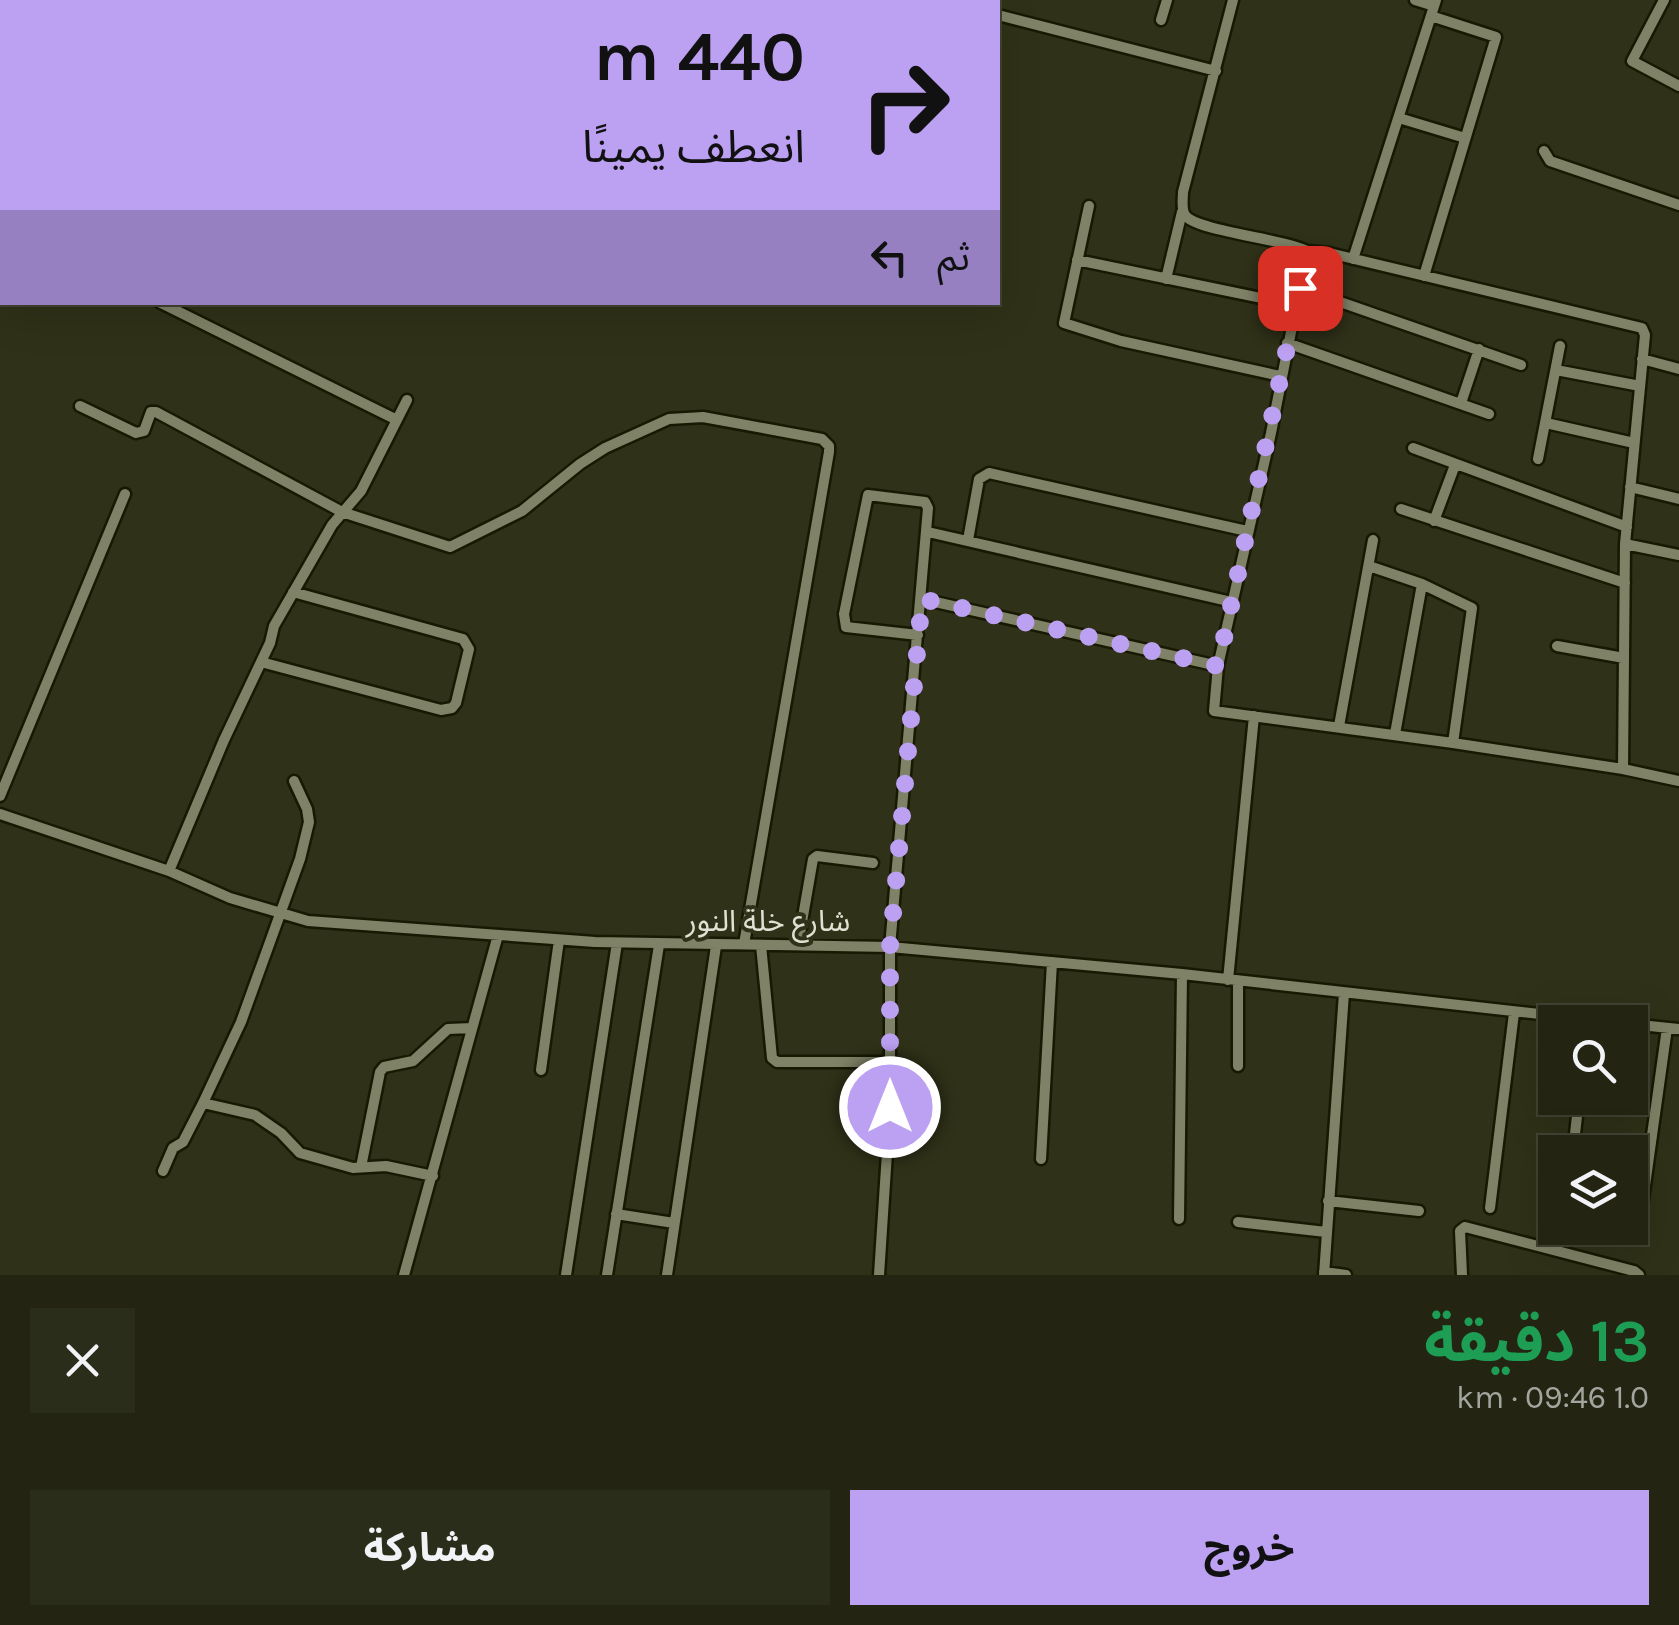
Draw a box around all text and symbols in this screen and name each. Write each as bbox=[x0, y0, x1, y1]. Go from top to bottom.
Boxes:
text: 440 m bbox=[593, 16, 805, 98]
icon: right bbox=[840, 40, 970, 170]
text: انعطف يمينًا bbox=[582, 121, 805, 173]
icon: left bbox=[862, 230, 917, 285]
text: ثم bbox=[937, 235, 970, 280]
pin bbox=[1258, 246, 1343, 331]
icon: arrive bbox=[1273, 261, 1328, 316]
street label: شارع خلة النور bbox=[685, 903, 850, 943]
map controls bbox=[1538, 1005, 1648, 1245]
button: search bbox=[1538, 1005, 1648, 1115]
position arrow bbox=[838, 1055, 942, 1159]
button: layers bbox=[1538, 1135, 1648, 1245]
text: 13 دقيقة bbox=[1424, 1306, 1649, 1376]
button: close bbox=[30, 1308, 135, 1413]
text: 1.0 km · 09:46 bbox=[1456, 1379, 1649, 1416]
button: مشاركة bbox=[30, 1490, 830, 1605]
button: خروج bbox=[850, 1490, 1649, 1605]

